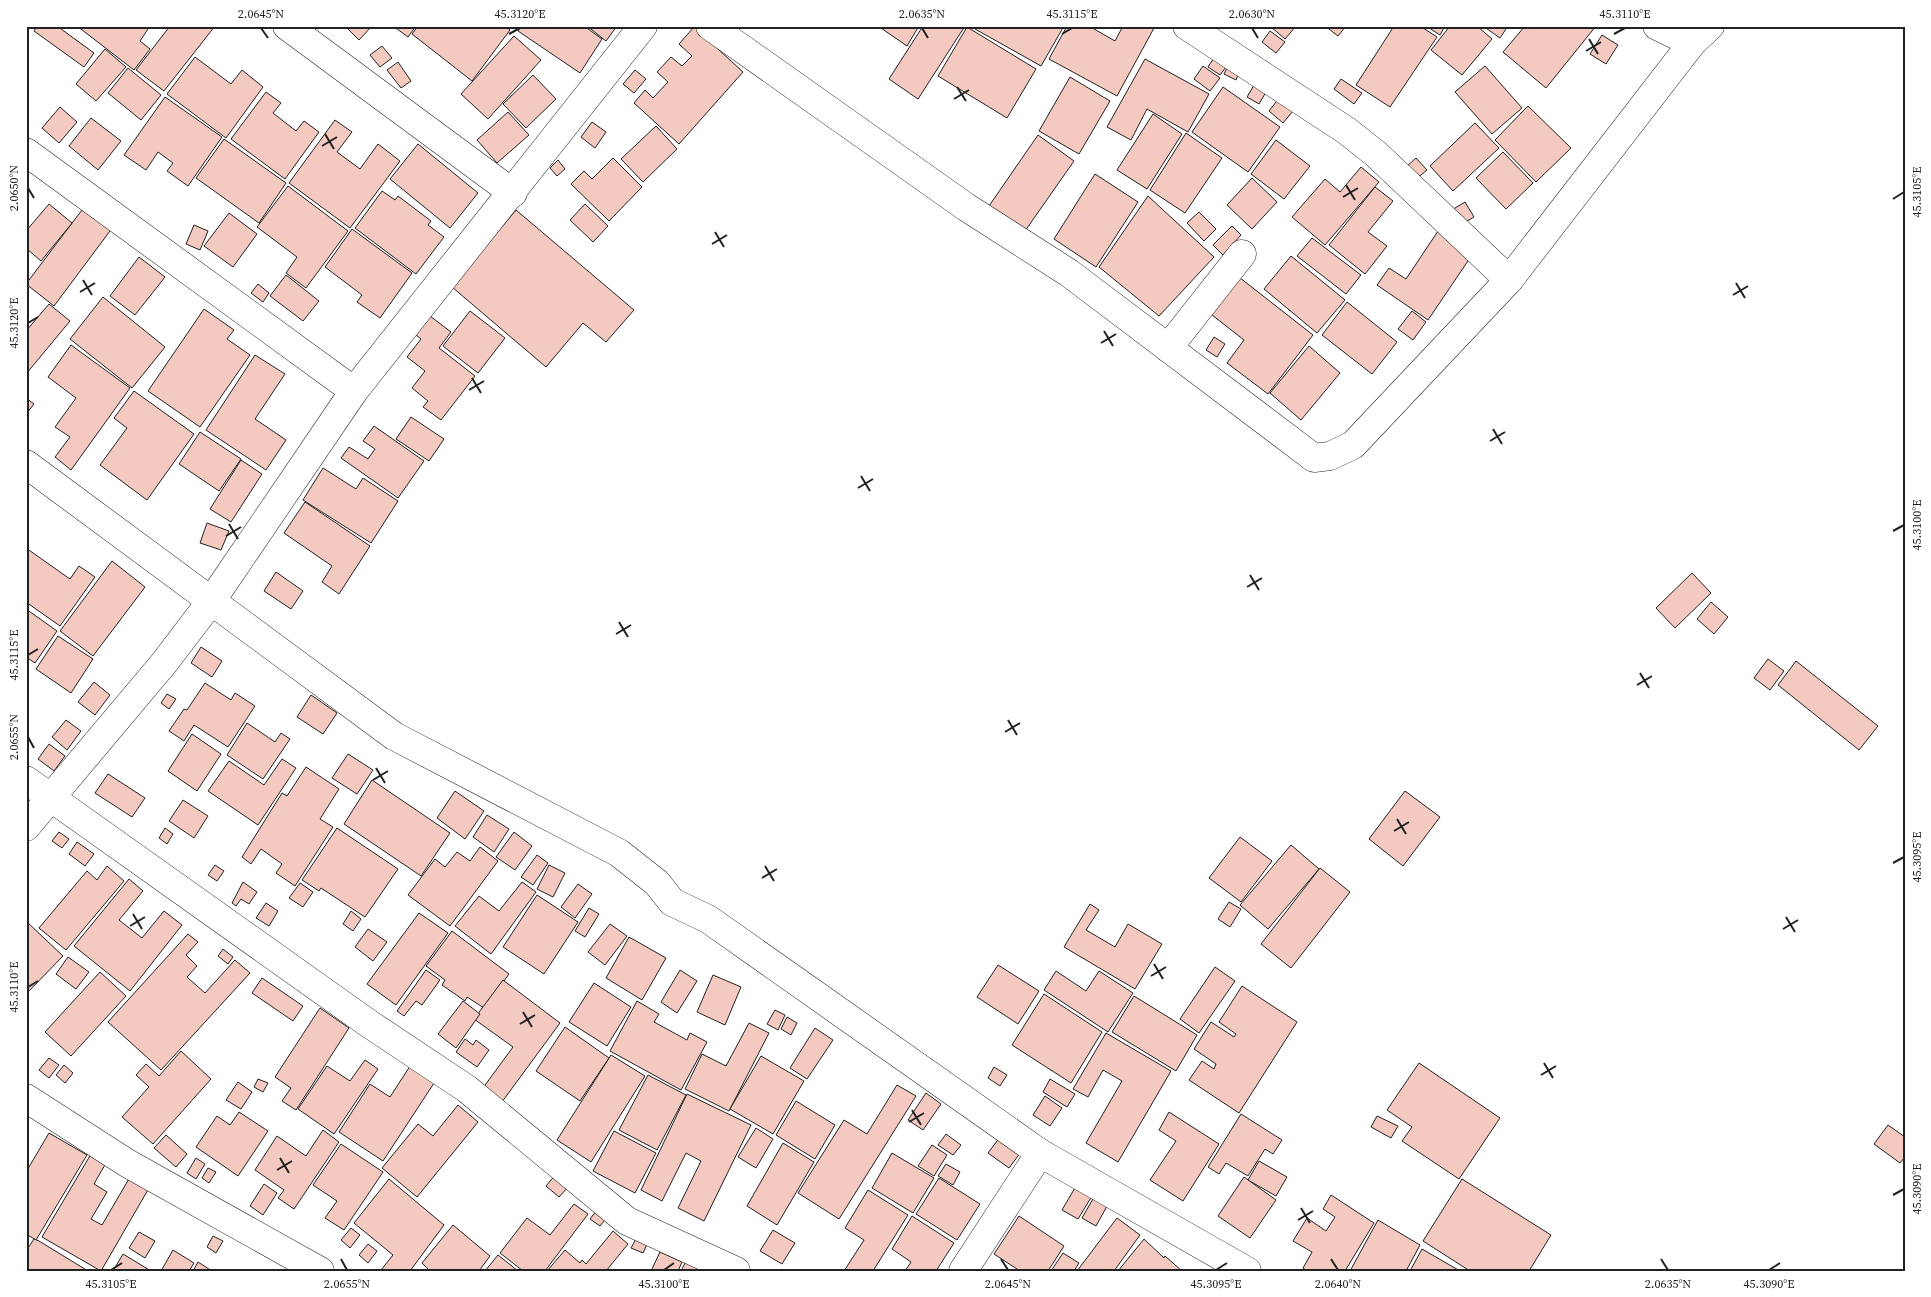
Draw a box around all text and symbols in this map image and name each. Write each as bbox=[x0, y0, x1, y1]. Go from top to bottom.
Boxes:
text: 2.0645°N bbox=[238, 6, 284, 22]
text: 45.3120°E bbox=[495, 6, 545, 22]
text: 2.0635°N bbox=[899, 6, 945, 22]
text: 45.3115°E bbox=[1047, 6, 1097, 22]
text: 2.0630°N bbox=[1229, 6, 1275, 22]
text: 45.3110°E bbox=[1600, 6, 1650, 22]
text: 2.0650°N bbox=[6, 165, 22, 211]
text: 45.3105°E bbox=[1909, 167, 1925, 217]
text: 45.3120°E bbox=[6, 298, 22, 348]
text: 45.3100°E bbox=[1909, 500, 1925, 550]
text: 45.3115°E bbox=[6, 630, 22, 680]
text: 2.0655°N bbox=[6, 714, 22, 760]
text: 45.3095°E bbox=[1909, 832, 1925, 882]
text: 45.3110°E bbox=[6, 962, 22, 1012]
text: 45.3090°E bbox=[1909, 1164, 1925, 1214]
text: 45.3105°E bbox=[86, 1276, 136, 1292]
text: 2.0655°N bbox=[324, 1276, 370, 1292]
text: 45.3100°E bbox=[639, 1276, 689, 1292]
text: 2.0645°N bbox=[985, 1276, 1031, 1292]
text: 45.3095°E bbox=[1191, 1276, 1241, 1292]
text: 2.0640°N bbox=[1315, 1276, 1361, 1292]
text: 2.0635°N bbox=[1645, 1276, 1691, 1292]
text: 45.3090°E bbox=[1744, 1276, 1794, 1292]

